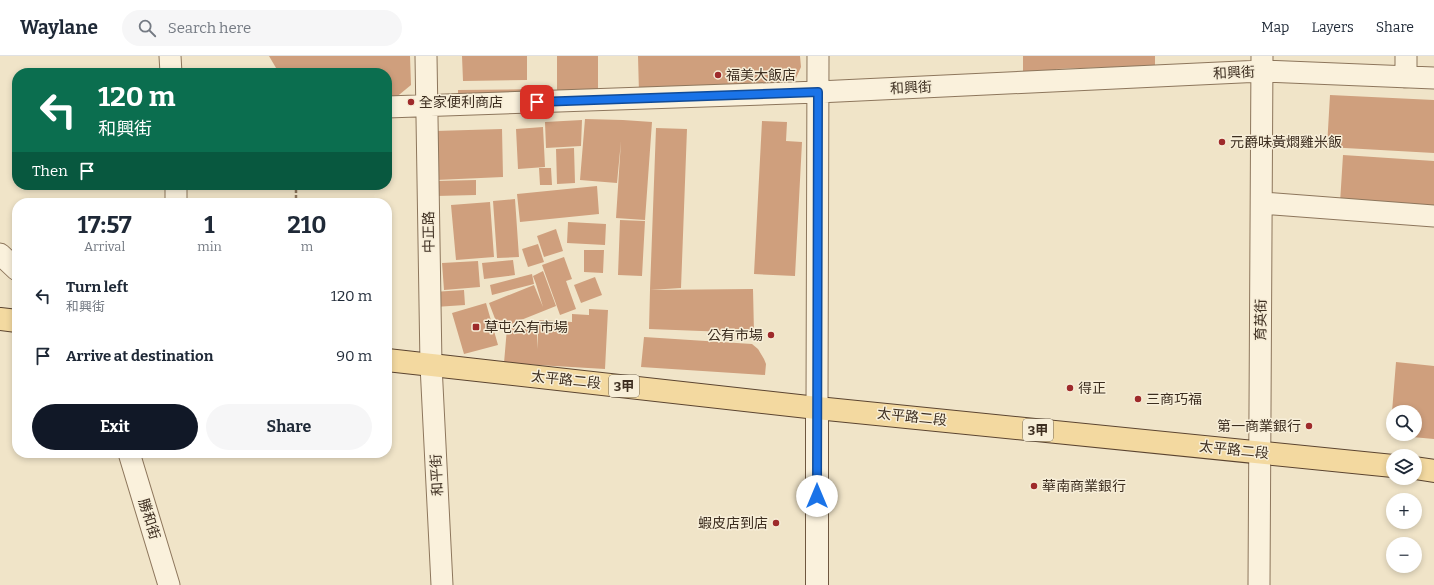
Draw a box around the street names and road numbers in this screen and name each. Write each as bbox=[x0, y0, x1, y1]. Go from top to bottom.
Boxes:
street label: 和興街 bbox=[1213, 63, 1255, 83]
street label: 和興街 bbox=[890, 78, 932, 98]
street label: 中正路 bbox=[420, 211, 438, 253]
street label: 育英街 bbox=[1252, 299, 1270, 341]
street label: 太平路二段 bbox=[530, 368, 602, 392]
road number: 3甲 bbox=[609, 375, 639, 397]
street label: 太平路二段 bbox=[876, 405, 948, 429]
road number: 3甲 bbox=[1023, 419, 1053, 441]
street label: 太平路二段 bbox=[1198, 438, 1270, 462]
street label: 和平街 bbox=[427, 454, 447, 496]
street label: 勝和街 bbox=[135, 496, 163, 542]

